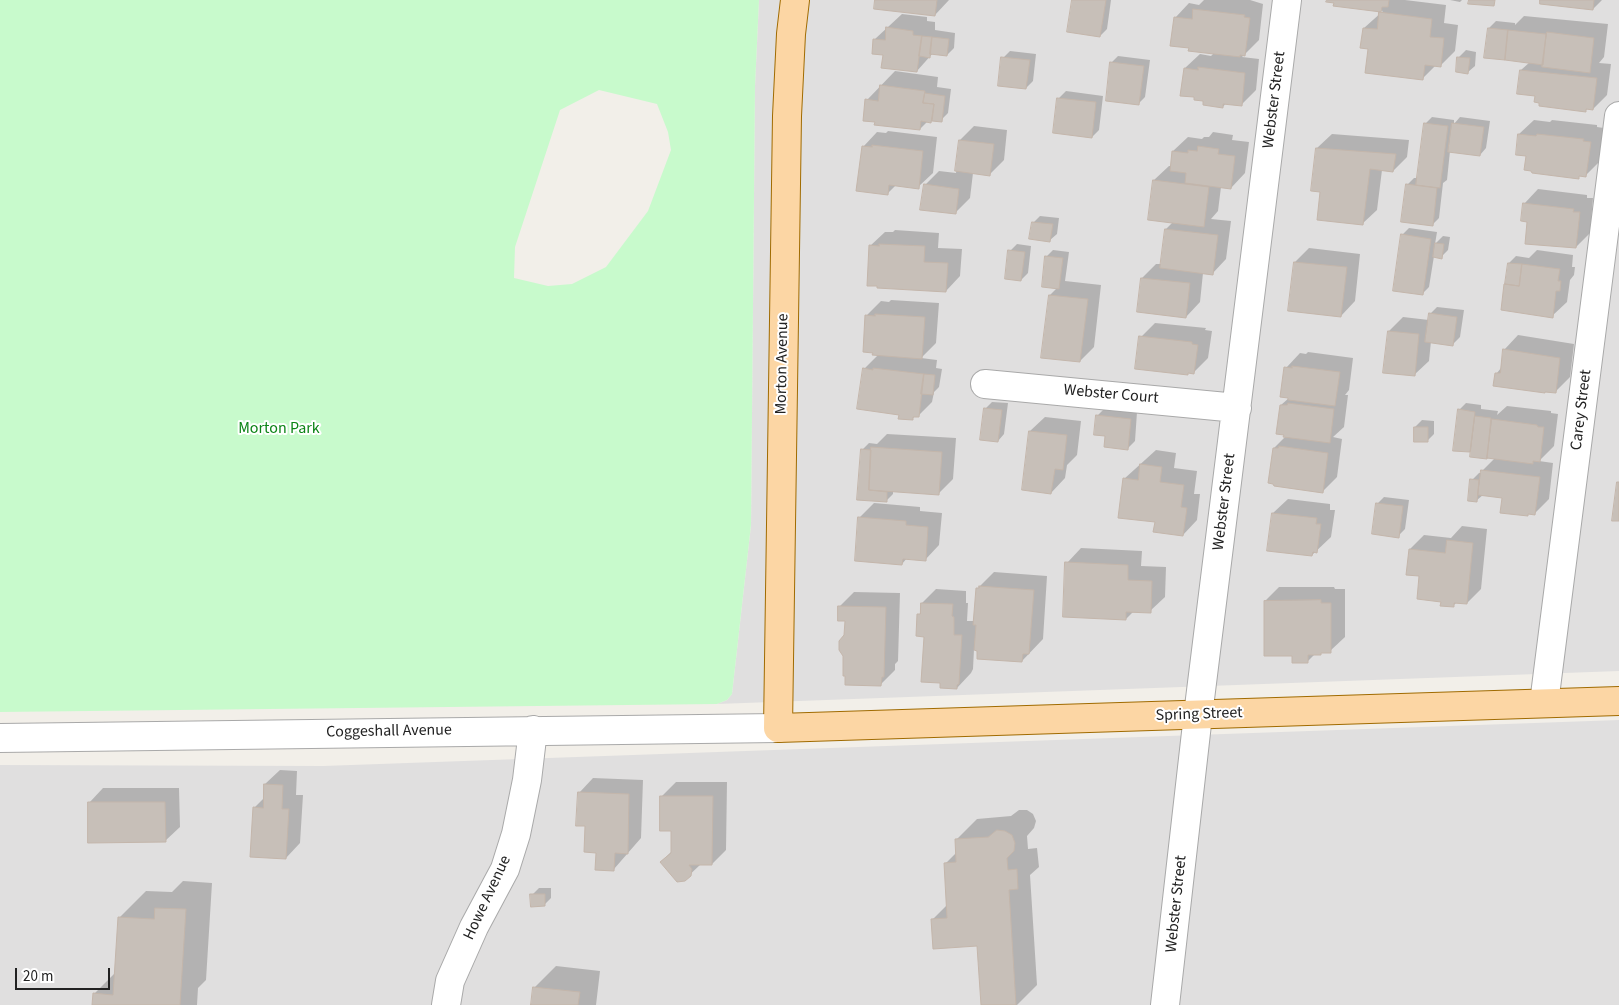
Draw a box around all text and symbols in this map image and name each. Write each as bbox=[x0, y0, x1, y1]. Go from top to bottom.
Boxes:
street label: Webster Street bbox=[1260, 50, 1290, 150]
street label: Morton Avenue bbox=[773, 313, 793, 415]
street label: Carey Street bbox=[1568, 368, 1596, 452]
street label: Webster Court bbox=[1063, 381, 1159, 409]
park label: Morton Park bbox=[238, 419, 320, 439]
street label: Webster Street bbox=[1210, 452, 1240, 552]
street label: Spring Street bbox=[1155, 704, 1243, 726]
street label: Coggeshall Avenue bbox=[326, 721, 452, 743]
street label: Howe Avenue bbox=[460, 853, 516, 943]
street label: Webster Street bbox=[1162, 854, 1192, 954]
scale bar bbox=[18, 958, 112, 990]
text: 20 m bbox=[23, 966, 53, 987]

